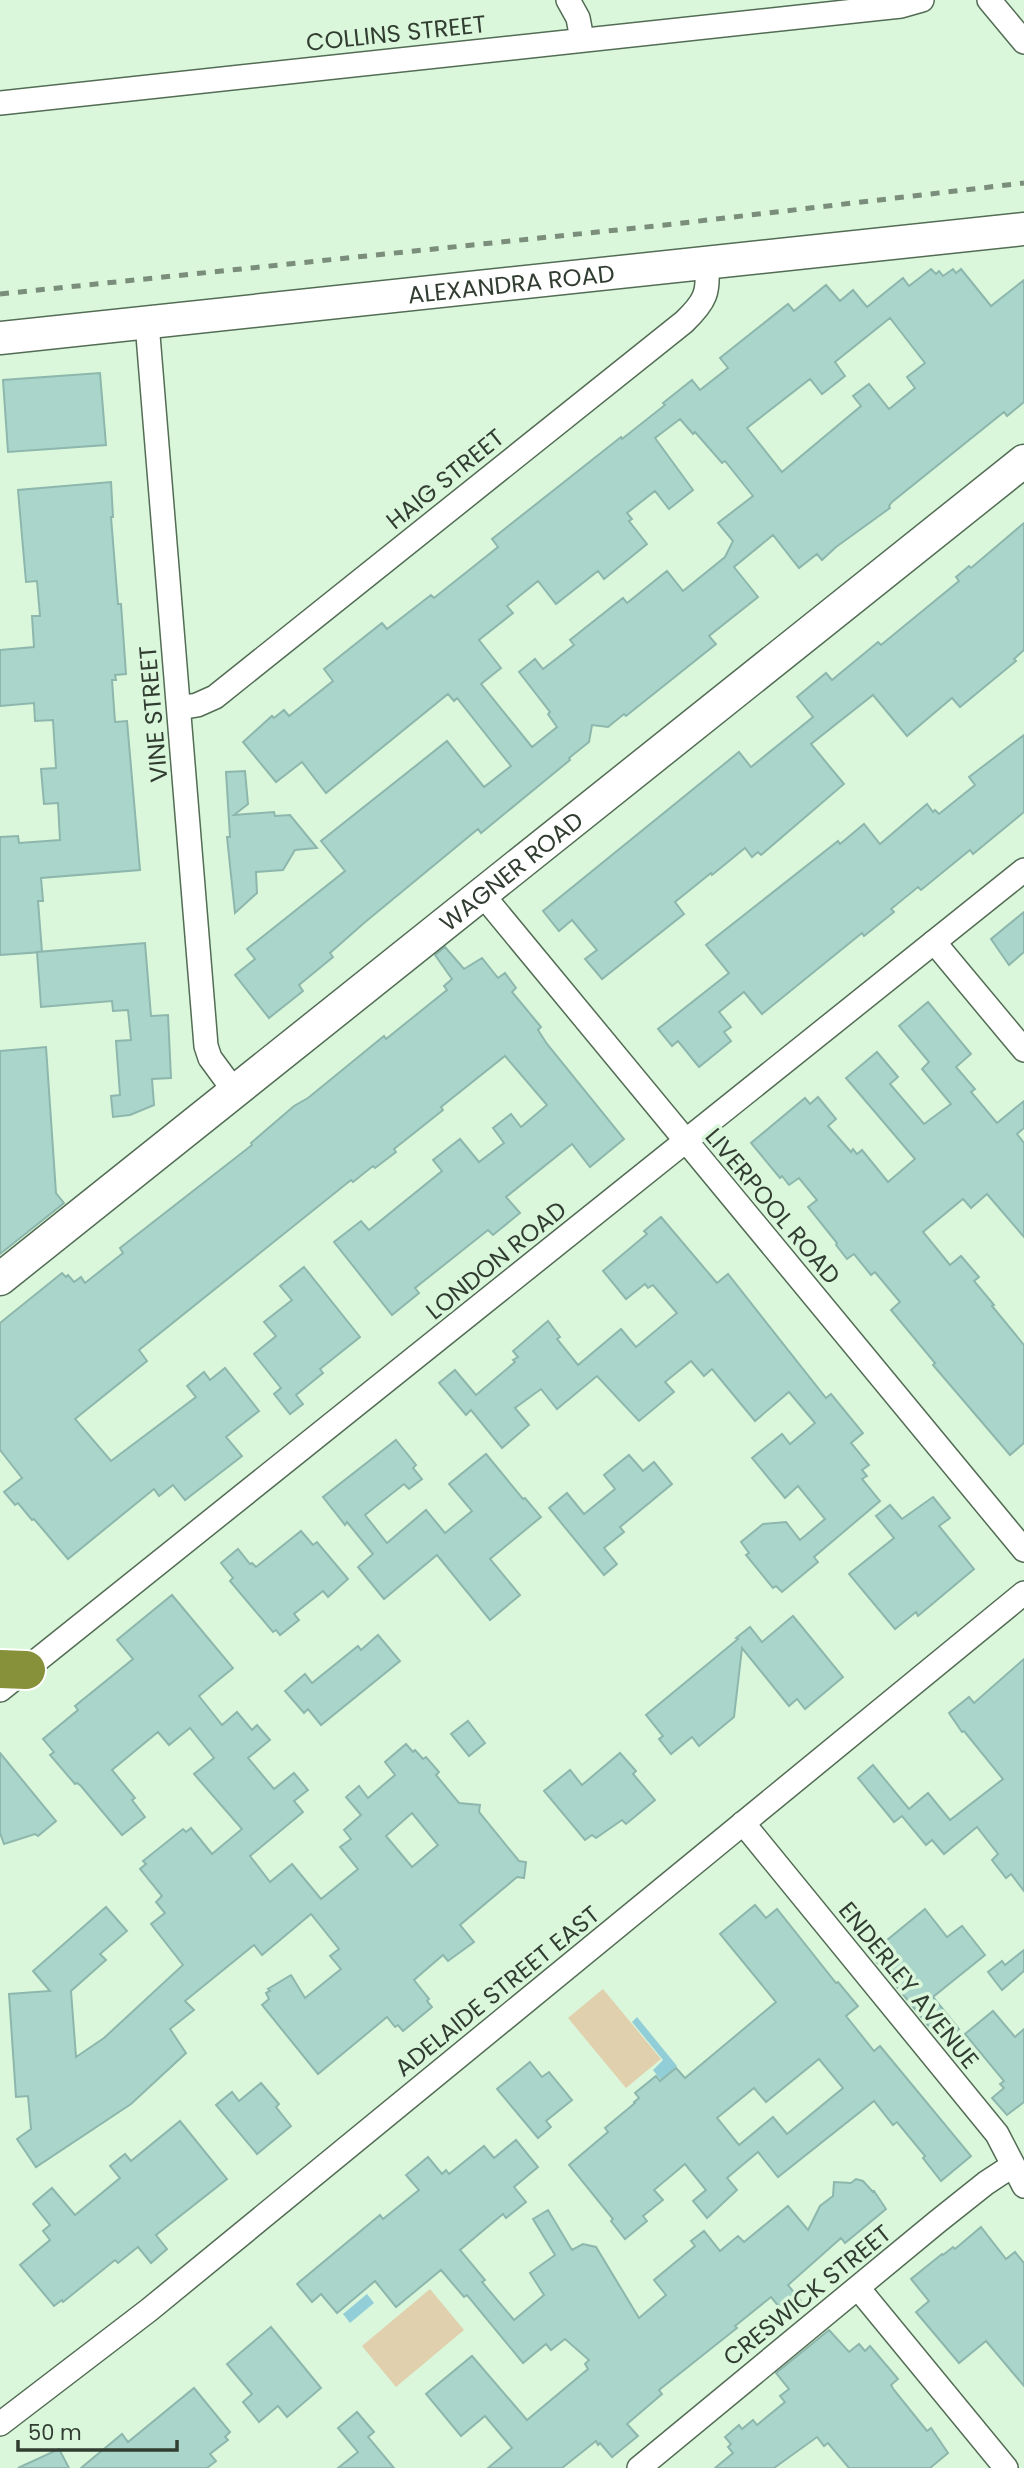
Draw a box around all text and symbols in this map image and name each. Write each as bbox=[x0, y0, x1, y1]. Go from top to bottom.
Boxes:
street label: COLLINS STREET bbox=[304, 7, 488, 59]
street label: ALEXANDRA ROAD bbox=[406, 256, 616, 311]
street label: HAIG STREET bbox=[379, 421, 511, 537]
street label: VINE STREET bbox=[131, 644, 175, 784]
street label: WAGNER ROAD bbox=[432, 803, 590, 938]
street label: LIVERPOOL ROAD bbox=[698, 1121, 848, 1291]
street label: LONDON ROAD bbox=[419, 1193, 573, 1327]
street label: ENDERLEY AVENUE bbox=[831, 1894, 987, 2076]
street label: ADELAIDE STREET EAST bbox=[388, 1898, 606, 2084]
street label: CRESWICK STREET bbox=[716, 2217, 898, 2373]
scale bar bbox=[18, 2408, 177, 2452]
text: 50 m bbox=[28, 2418, 82, 2447]

